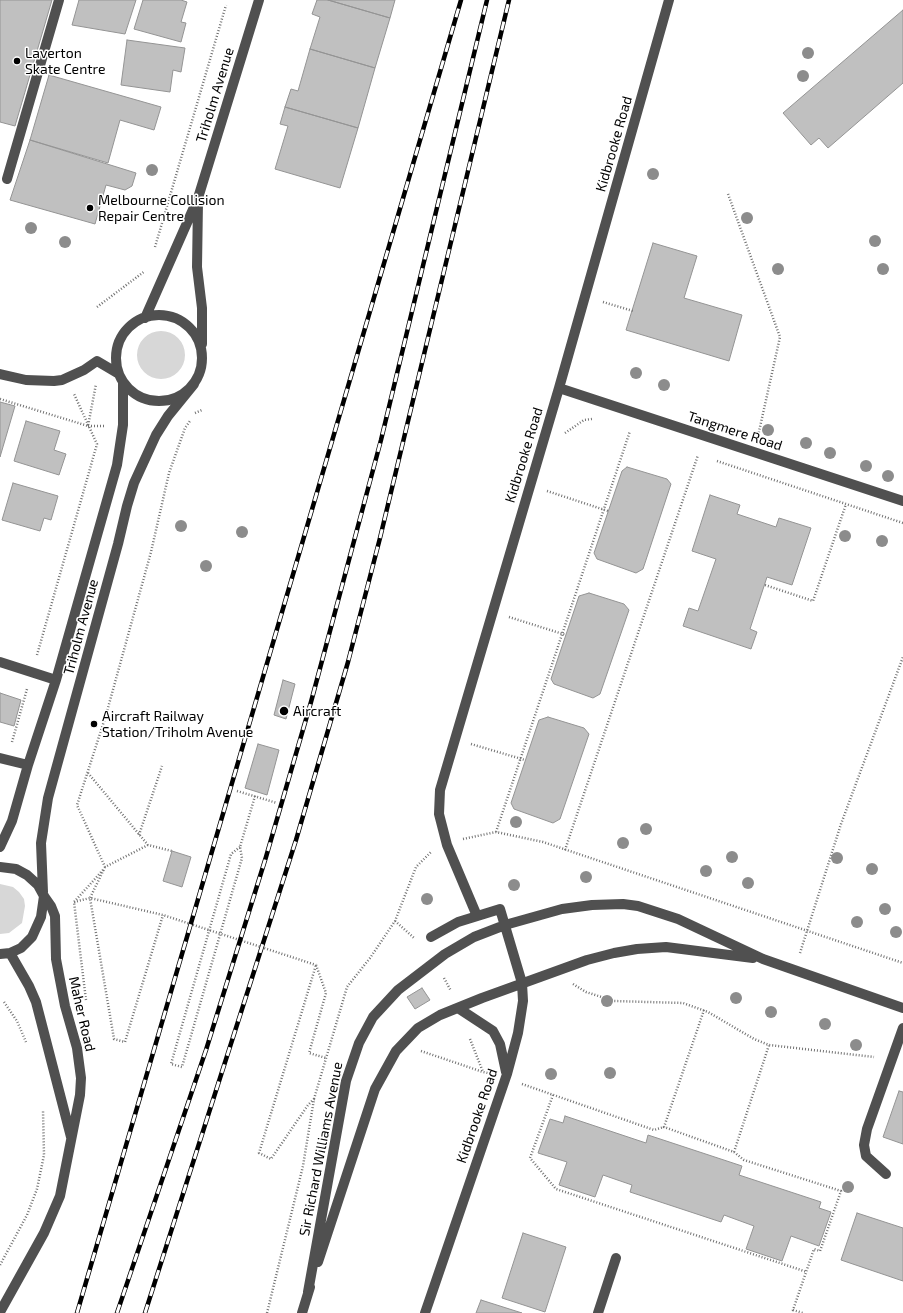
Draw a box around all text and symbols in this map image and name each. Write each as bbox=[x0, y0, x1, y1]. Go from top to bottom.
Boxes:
place label: Laverton Skate Centre bbox=[25, 45, 106, 78]
street label: Triholm Avenue bbox=[193, 45, 237, 145]
marker: Laverton Skate Centre bbox=[12, 56, 22, 66]
street label: Kidbrooke Road bbox=[592, 94, 636, 194]
place label: Melbourne Collision Repair Centre bbox=[98, 192, 225, 224]
marker: Melbourne Collision Repair Centre bbox=[85, 203, 95, 213]
street label: Kidbrooke Road bbox=[502, 405, 546, 505]
street label: Tangmere Road bbox=[686, 408, 784, 454]
street label: Triholm Avenue bbox=[60, 577, 102, 677]
place label: Aircraft bbox=[293, 703, 341, 719]
marker: Aircraft bbox=[278, 705, 290, 717]
place label: Aircraft Railway Station/Triholm Avenue bbox=[102, 708, 253, 740]
marker: Aircraft Railway Station/Triholm Avenue bbox=[89, 719, 99, 729]
street label: Maher Road bbox=[65, 975, 99, 1053]
street label: Sir Richard Williams Avenue bbox=[296, 1060, 346, 1238]
street label: Kidbrooke Road bbox=[453, 1067, 501, 1165]

